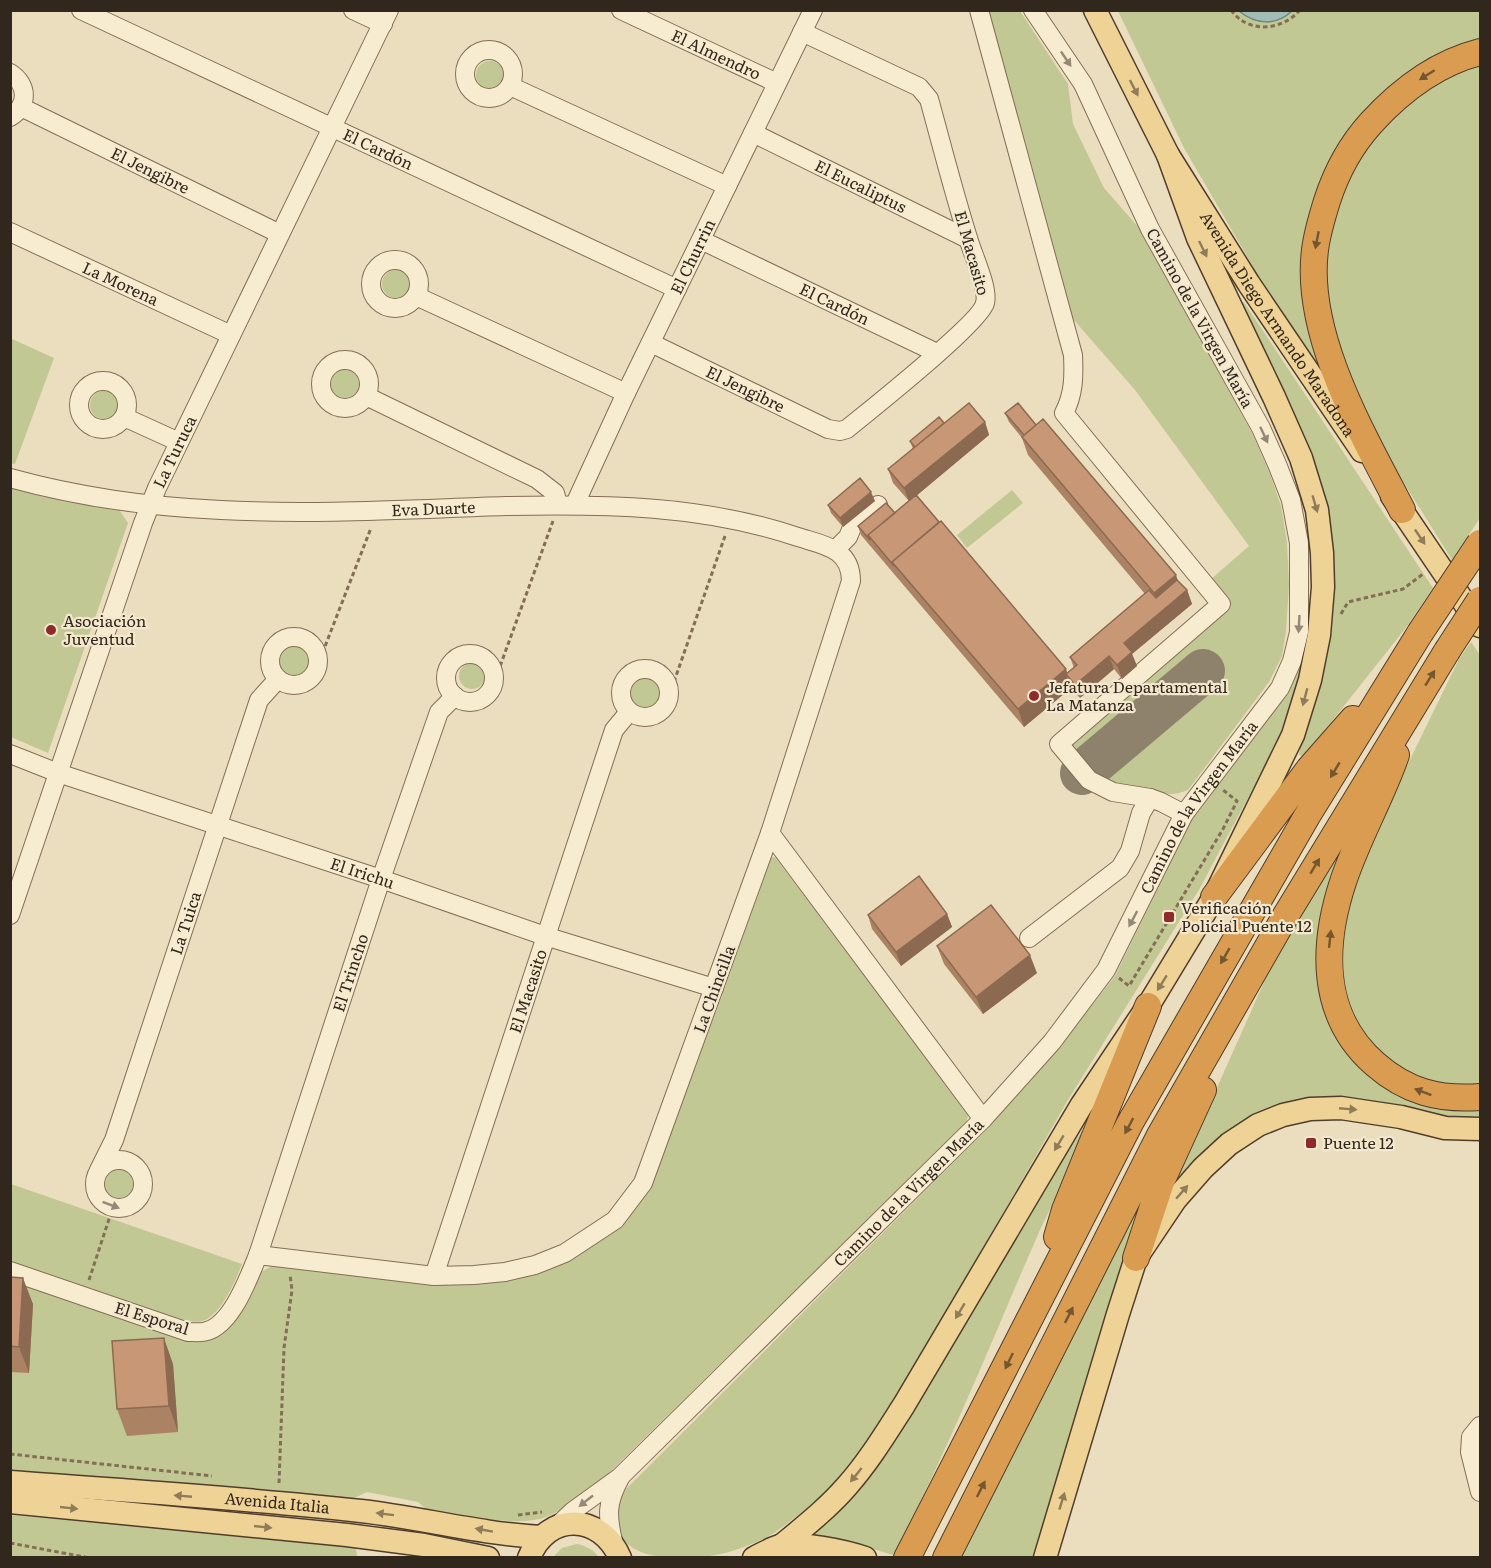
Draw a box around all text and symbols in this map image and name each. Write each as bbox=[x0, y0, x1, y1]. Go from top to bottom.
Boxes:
street label: El Almendro bbox=[668, 22, 765, 85]
one-way arrow bbox=[1060, 51, 1071, 67]
one-way arrow bbox=[1419, 69, 1435, 80]
one-way arrow bbox=[1129, 79, 1139, 96]
street label: El Cardón bbox=[339, 121, 418, 175]
street label: El Jengibre bbox=[107, 140, 194, 199]
street label: El Eucaliptus bbox=[811, 152, 911, 218]
street label: Avenida Diego Armando Maradona bbox=[1195, 206, 1362, 442]
street label: El Macasito bbox=[949, 207, 997, 298]
street label: El Churrin bbox=[663, 214, 720, 298]
street label: Camino de la Virgen María bbox=[1141, 223, 1261, 412]
one-way arrow bbox=[1312, 231, 1321, 250]
one-way arrow bbox=[1199, 240, 1208, 257]
street label: La Morena bbox=[79, 254, 163, 311]
street label: El Cardón bbox=[796, 276, 874, 330]
street label: El Jengibre bbox=[702, 359, 789, 417]
street label: La Turuca bbox=[146, 411, 202, 492]
one-way arrow bbox=[1259, 427, 1269, 445]
street label: Eva Duarte bbox=[391, 494, 476, 521]
one-way arrow bbox=[1311, 495, 1320, 513]
one-way arrow bbox=[1414, 528, 1426, 544]
place label: Asociación Juventud bbox=[63, 608, 147, 650]
one-way arrow bbox=[1294, 615, 1303, 634]
marker: Asociación Juventud bbox=[44, 623, 58, 637]
one-way arrow bbox=[1424, 670, 1435, 686]
place label: Jefatura Departamental La Matanza bbox=[1046, 674, 1228, 716]
one-way arrow bbox=[1300, 688, 1310, 706]
marker: Jefatura Departamental La Matanza bbox=[1027, 689, 1041, 703]
street label: Camino de la Virgen María bbox=[1133, 714, 1263, 897]
one-way arrow bbox=[1330, 762, 1341, 779]
street label: El Irichu bbox=[327, 850, 398, 894]
one-way arrow bbox=[1309, 858, 1320, 874]
street label: La Tuica bbox=[163, 887, 206, 958]
place label: Verificación Policial Puente 12 bbox=[1181, 895, 1312, 937]
marker: Verificación Policial Puente 12 bbox=[1162, 910, 1176, 924]
one-way arrow bbox=[1128, 911, 1138, 928]
one-way arrow bbox=[1325, 929, 1335, 948]
street label: El Trincho bbox=[325, 930, 373, 1015]
street label: La Chincilla bbox=[686, 941, 740, 1036]
street label: El Macasito bbox=[502, 946, 552, 1036]
one-way arrow bbox=[1220, 948, 1230, 965]
one-way arrow bbox=[1157, 975, 1168, 991]
one-way arrow bbox=[1414, 1087, 1432, 1097]
one-way arrow bbox=[1338, 1104, 1357, 1114]
street label: Camino de la Virgen María bbox=[827, 1112, 989, 1271]
one-way arrow bbox=[1124, 1118, 1134, 1135]
place label: Puente 12 bbox=[1323, 1130, 1394, 1154]
one-way arrow bbox=[1054, 1135, 1064, 1152]
marker: Puente 12 bbox=[1304, 1136, 1318, 1150]
one-way arrow bbox=[1175, 1184, 1188, 1200]
one-way arrow bbox=[103, 1200, 121, 1210]
street label: El Esporal bbox=[112, 1294, 192, 1340]
one-way arrow bbox=[955, 1303, 965, 1320]
one-way arrow bbox=[1064, 1306, 1073, 1323]
one-way arrow bbox=[1004, 1353, 1014, 1370]
one-way arrow bbox=[850, 1468, 862, 1483]
one-way arrow bbox=[976, 1480, 985, 1497]
street label: Avenida Italia bbox=[224, 1485, 332, 1519]
one-way arrow bbox=[174, 1491, 193, 1501]
one-way arrow bbox=[1058, 1492, 1067, 1510]
one-way arrow bbox=[579, 1495, 595, 1507]
one-way arrow bbox=[59, 1503, 78, 1513]
one-way arrow bbox=[375, 1509, 394, 1518]
one-way arrow bbox=[253, 1522, 272, 1532]
one-way arrow bbox=[474, 1525, 493, 1534]

